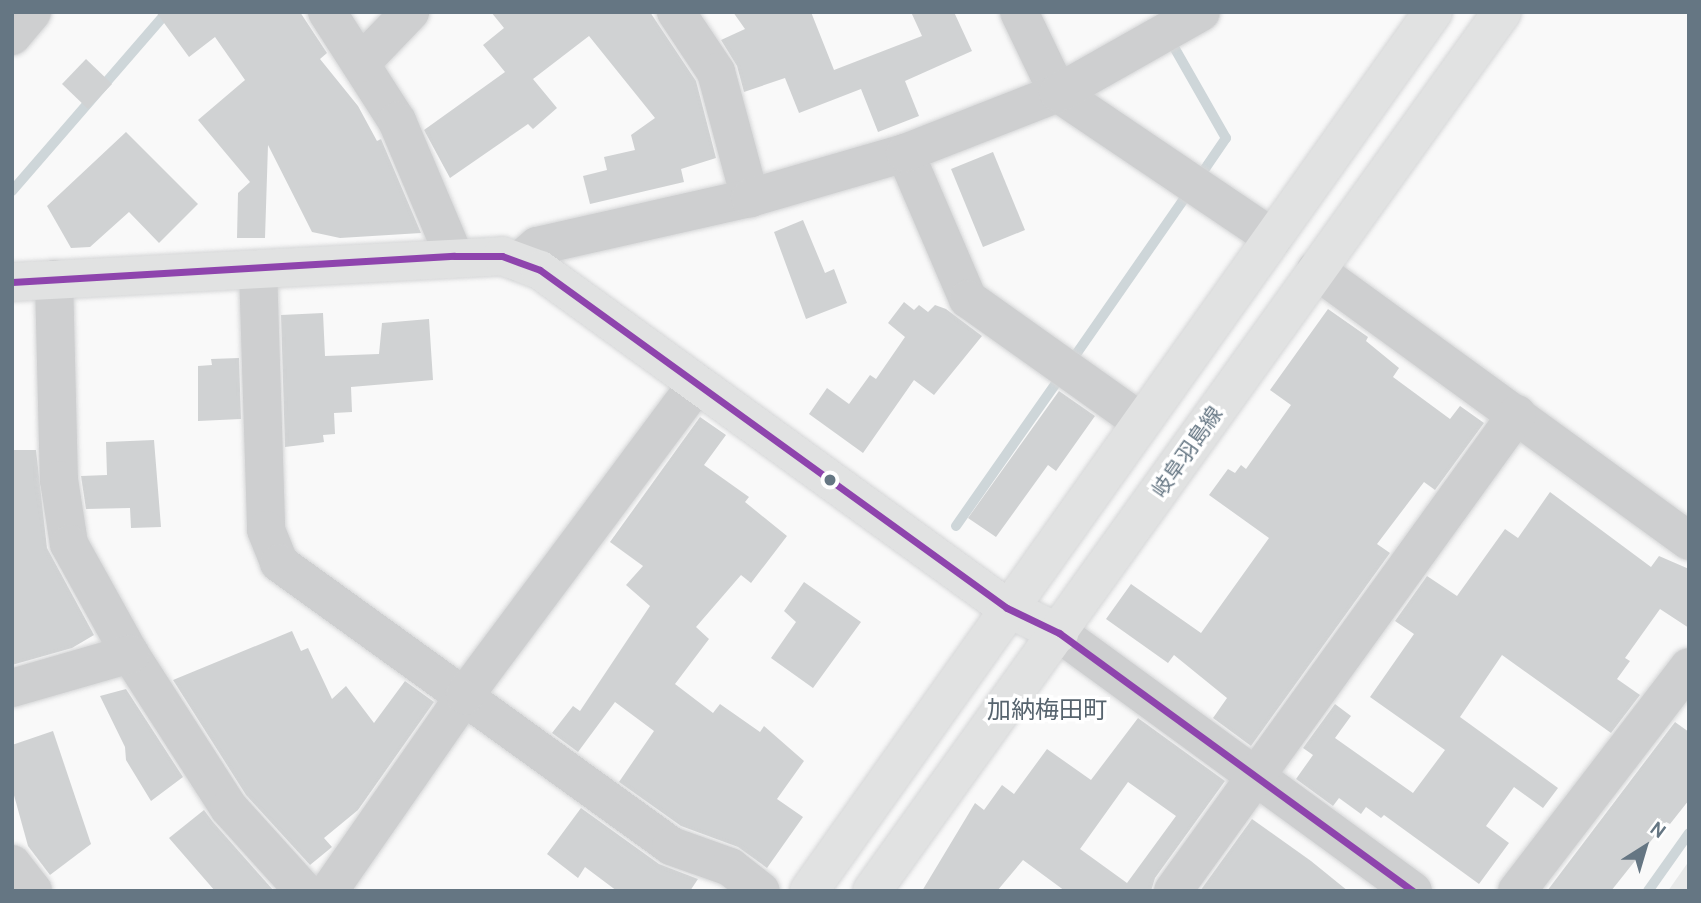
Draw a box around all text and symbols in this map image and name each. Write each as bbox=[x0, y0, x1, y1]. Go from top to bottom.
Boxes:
street label: 岐阜羽島線 bbox=[1147, 402, 1227, 502]
unlabelled marker bbox=[823, 473, 837, 487]
district label: 加納梅田町 bbox=[987, 696, 1107, 724]
north arrow bbox=[1610, 812, 1680, 882]
text: N bbox=[1646, 817, 1670, 843]

